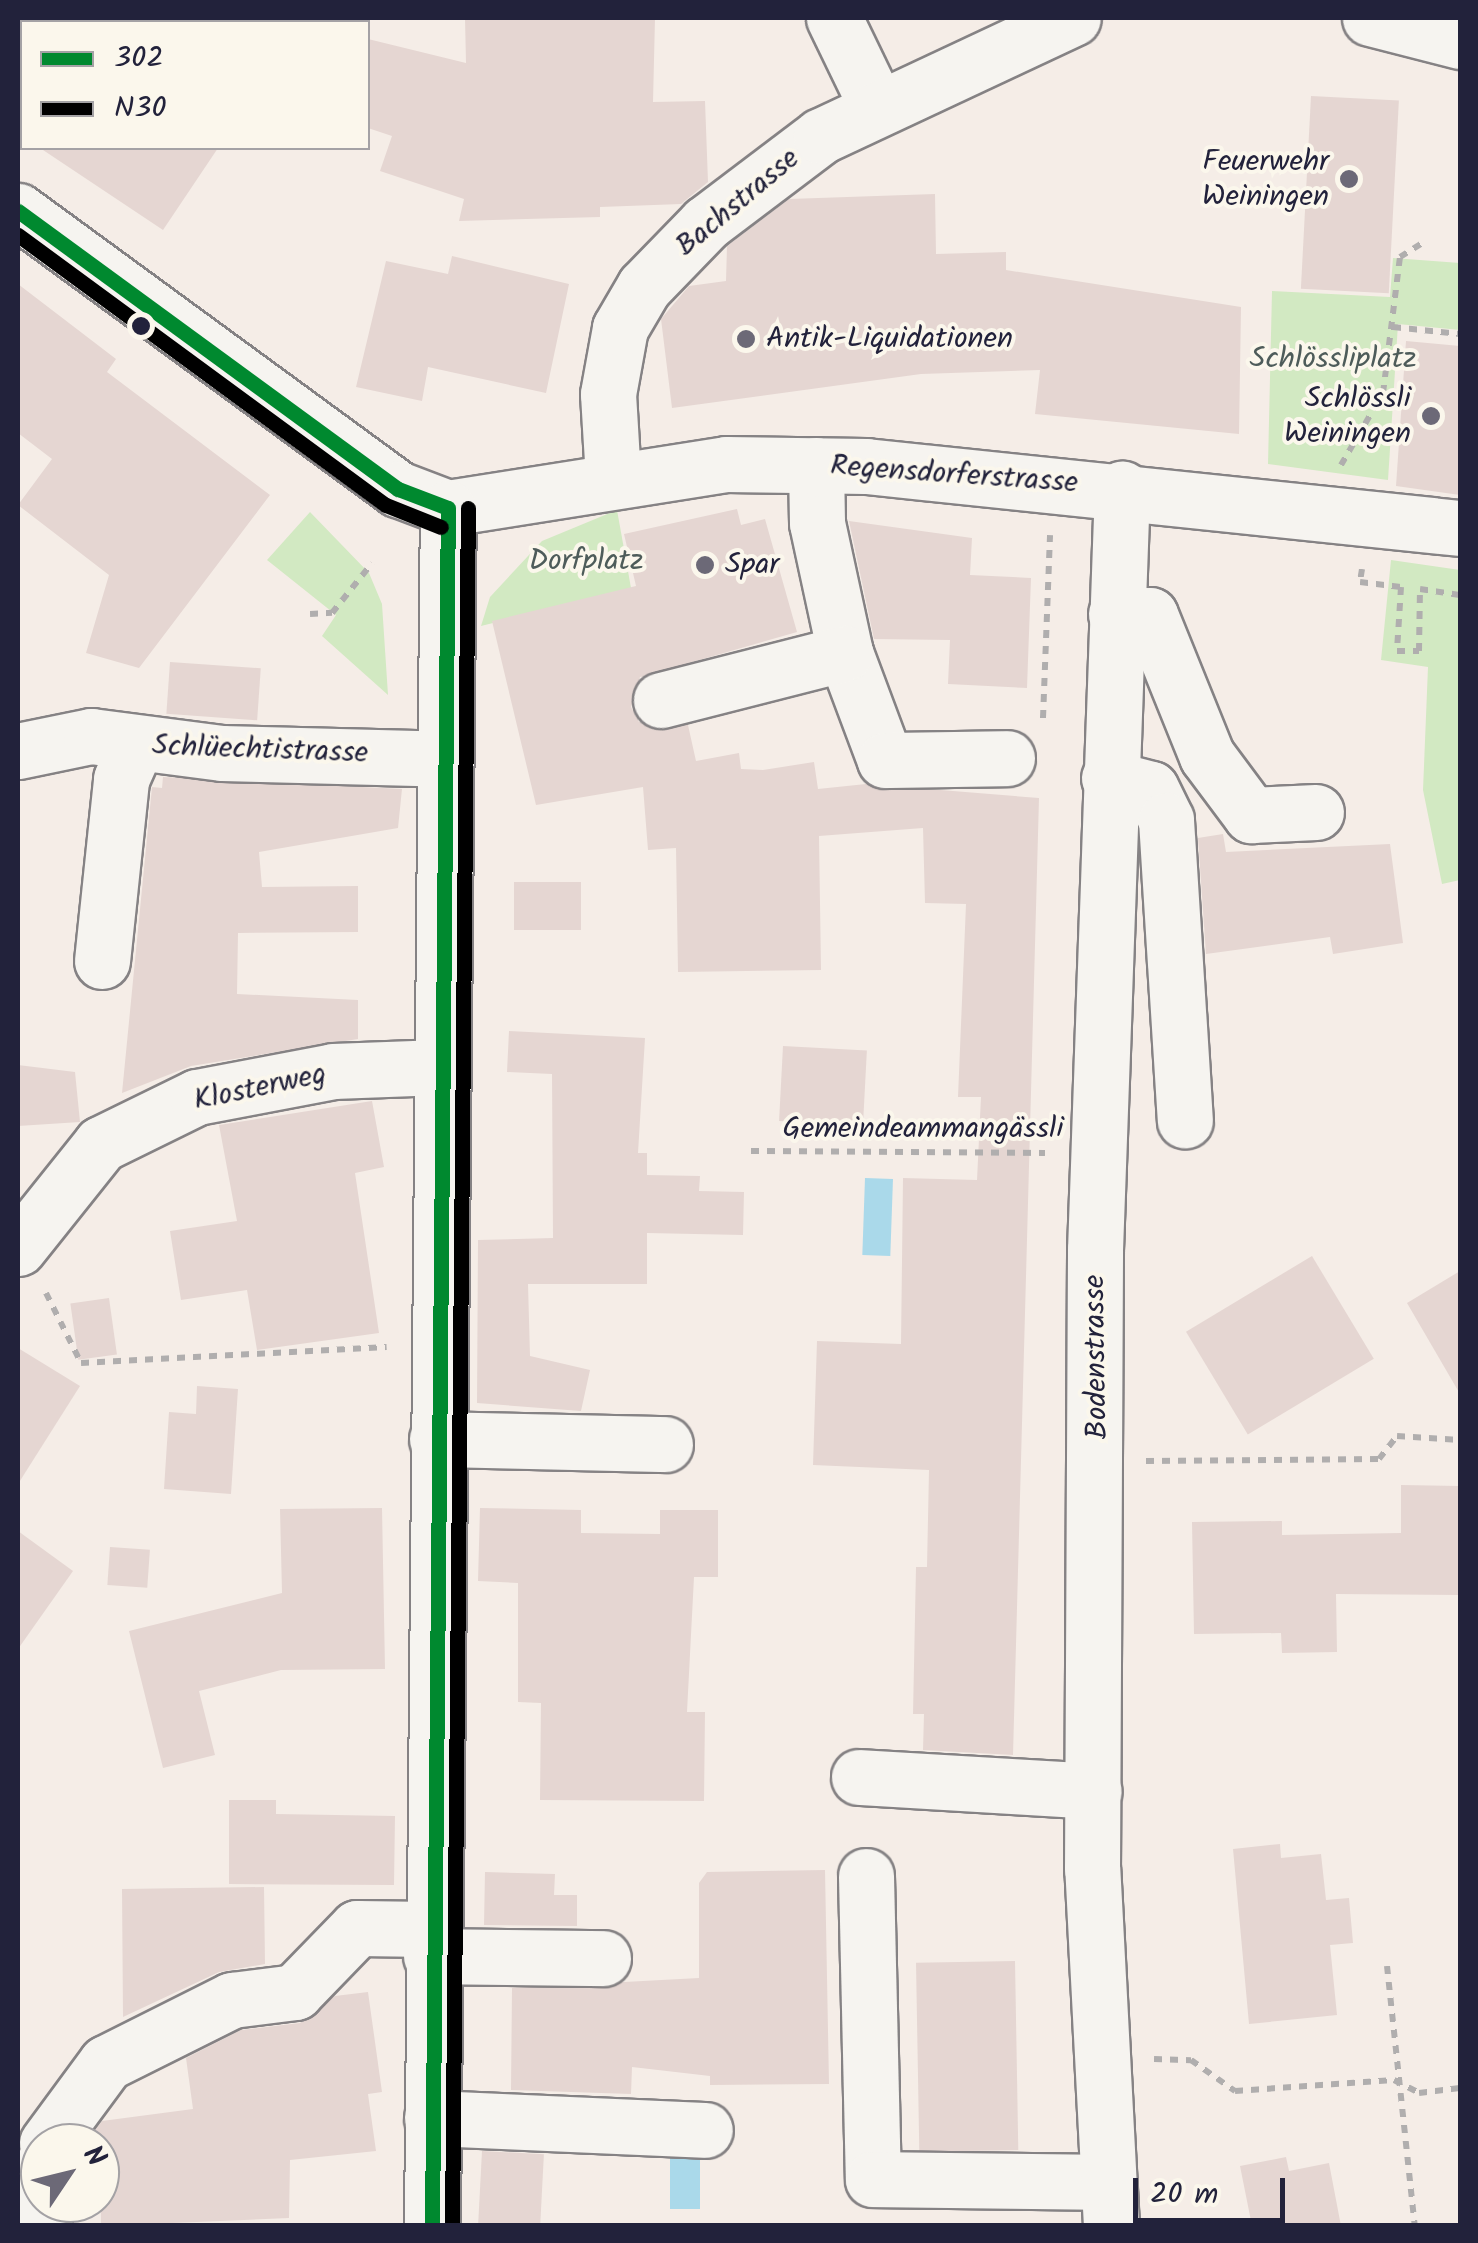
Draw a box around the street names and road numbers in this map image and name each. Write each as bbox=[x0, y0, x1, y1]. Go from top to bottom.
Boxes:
street label: Bachstrasse bbox=[669, 141, 807, 265]
street label: Regensdorferstrasse bbox=[829, 448, 1079, 502]
street label: Schlüechtistrasse bbox=[151, 728, 369, 772]
street label: Klosterweg bbox=[191, 1056, 329, 1120]
street label: Gemeindeammangässli bbox=[782, 1111, 1064, 1147]
street label: Bodenstrasse bbox=[1078, 1274, 1116, 1440]

